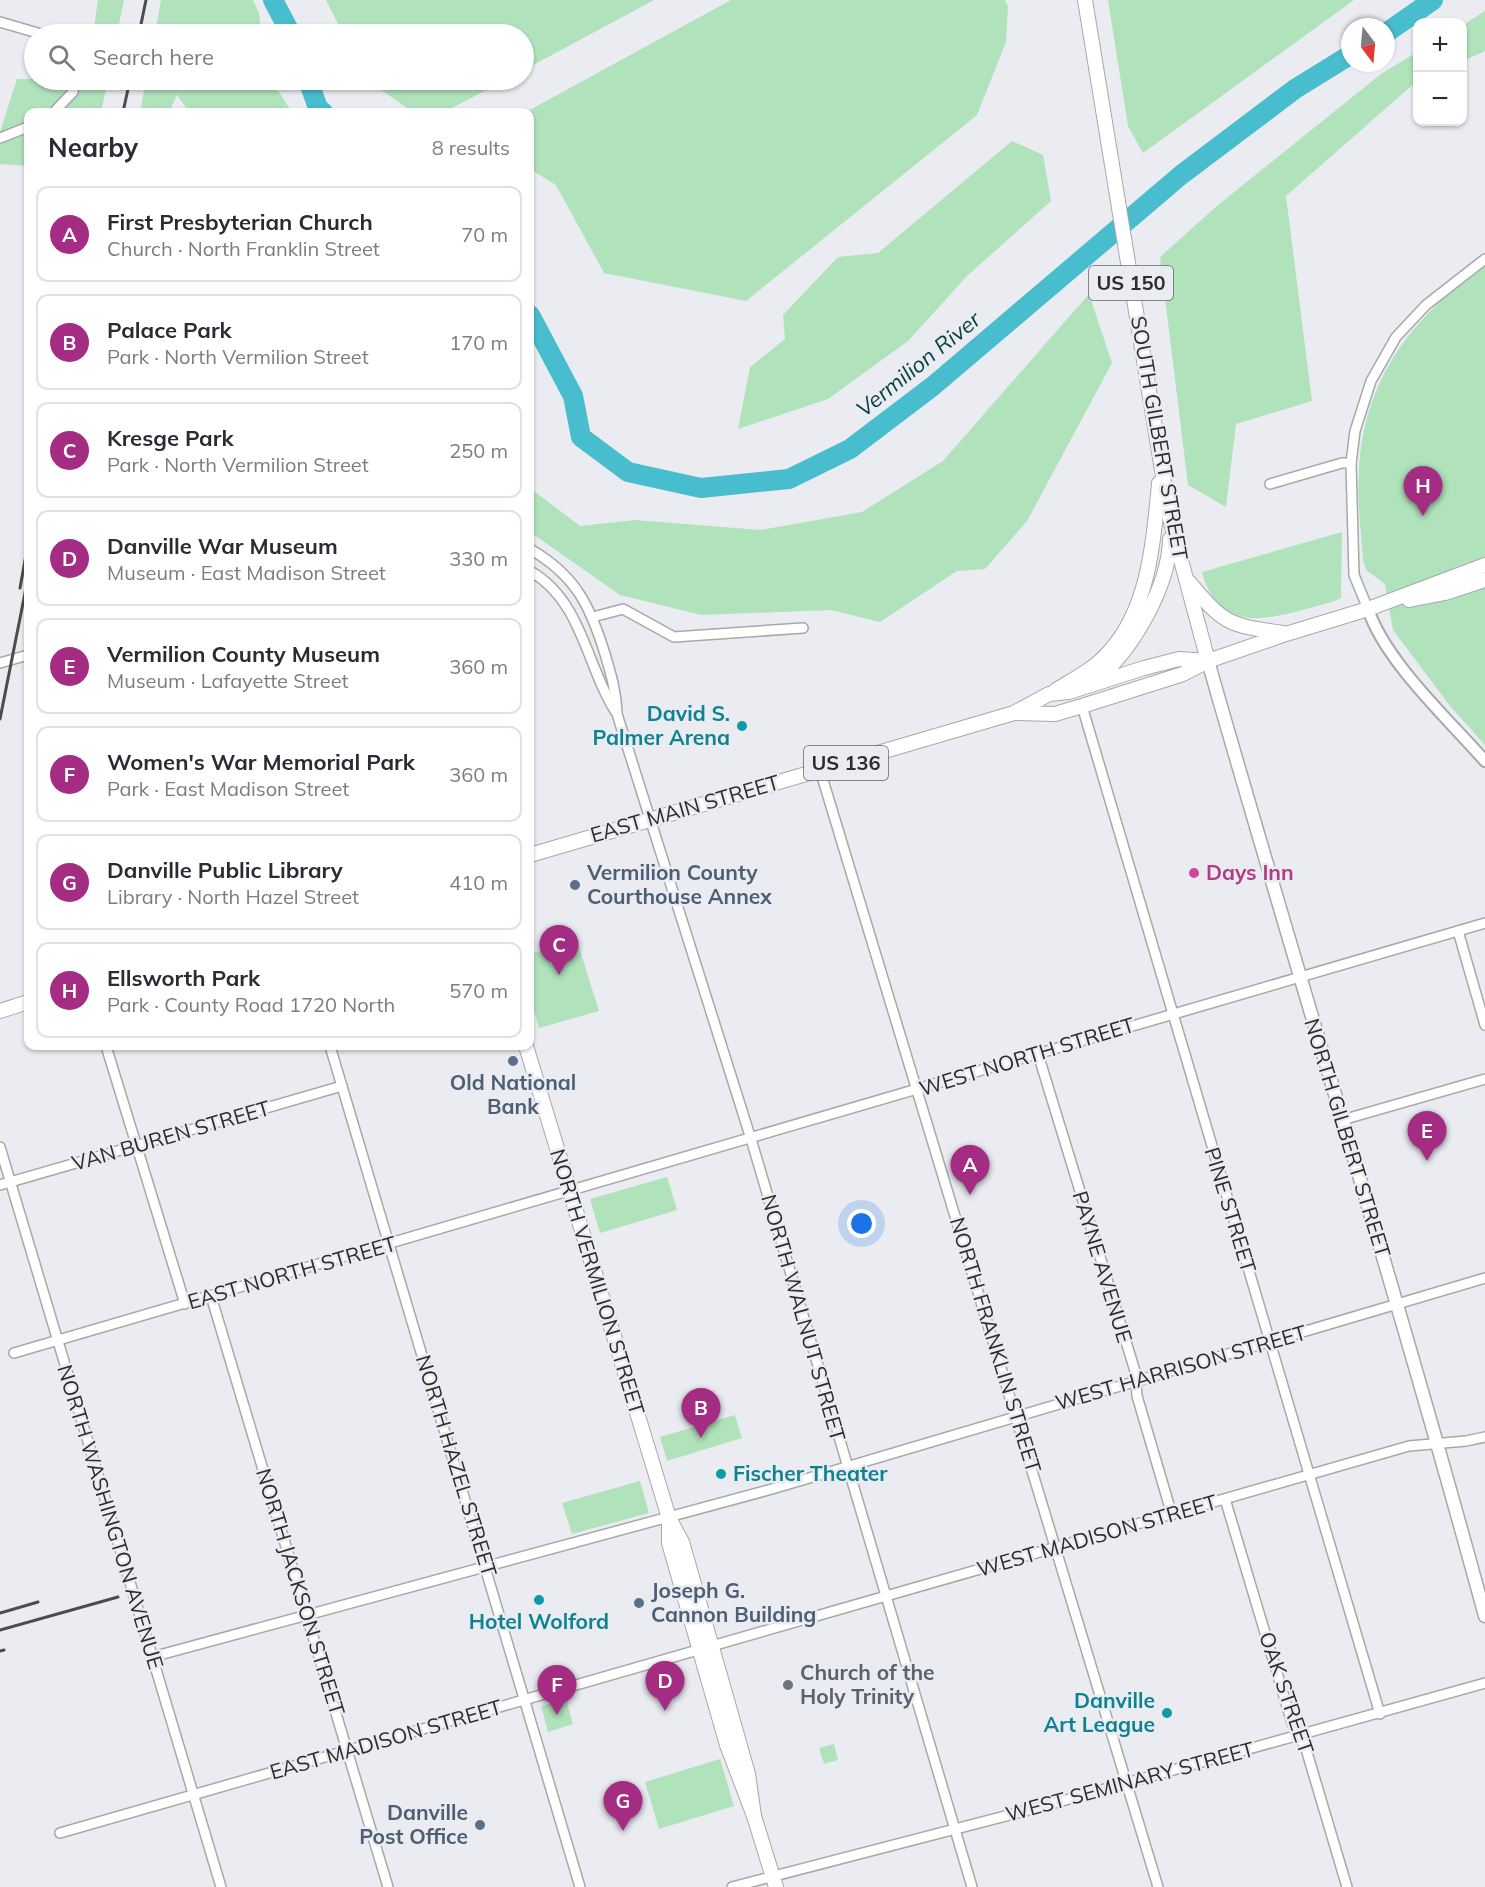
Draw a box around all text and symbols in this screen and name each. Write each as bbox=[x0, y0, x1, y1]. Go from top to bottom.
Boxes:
north arrow bbox=[1341, 18, 1395, 72]
map controls bbox=[1413, 18, 1467, 126]
button: + bbox=[1413, 18, 1467, 72]
search box bbox=[24, 24, 534, 90]
icon: search bbox=[45, 41, 78, 74]
text: Search here bbox=[93, 43, 214, 71]
button: − bbox=[1413, 72, 1467, 126]
text: Nearby bbox=[48, 131, 138, 164]
text: 8 results bbox=[432, 135, 510, 160]
text: First Presbyterian Church bbox=[107, 208, 373, 236]
text: A bbox=[62, 222, 77, 247]
text: 70 m bbox=[461, 222, 508, 247]
text: Church · North Franklin Street bbox=[107, 236, 380, 261]
road number: US 150 bbox=[1089, 266, 1173, 300]
water label: Vermilion River bbox=[850, 305, 987, 423]
street label: SOUTH GILBERT STREET bbox=[1126, 314, 1194, 562]
text: Palace Park bbox=[107, 316, 232, 344]
text: B bbox=[63, 330, 76, 355]
text: 170 m bbox=[449, 330, 508, 355]
text: Park · North Vermilion Street bbox=[107, 344, 369, 369]
text: Kresge Park bbox=[107, 424, 234, 452]
text: C bbox=[63, 438, 76, 463]
text: 250 m bbox=[449, 438, 508, 463]
text: Park · North Vermilion Street bbox=[107, 452, 369, 477]
pin: H bbox=[1404, 466, 1442, 516]
text: Danville War Museum bbox=[107, 532, 338, 560]
text: D bbox=[62, 546, 77, 571]
text: 330 m bbox=[449, 546, 508, 571]
text: Museum · East Madison Street bbox=[107, 560, 386, 585]
text: Vermilion County Museum bbox=[107, 640, 380, 668]
text: E bbox=[64, 654, 75, 679]
text: 360 m bbox=[449, 654, 508, 679]
text: Museum · Lafayette Street bbox=[107, 668, 349, 693]
place label: David S. Palmer Arena bbox=[593, 700, 730, 750]
marker: David S. Palmer Arena bbox=[735, 719, 749, 733]
road number: US 136 bbox=[804, 746, 888, 780]
text: Women's War Memorial Park bbox=[107, 748, 415, 776]
text: F bbox=[64, 762, 75, 787]
text: 360 m bbox=[449, 762, 508, 787]
street label: EAST MAIN STREET bbox=[587, 769, 783, 847]
text: Park · East Madison Street bbox=[107, 776, 349, 801]
text: Danville Public Library bbox=[107, 856, 343, 884]
place label: Vermilion County Courthouse Annex bbox=[586, 859, 772, 909]
place label: Days Inn bbox=[1206, 859, 1294, 885]
marker: Days Inn bbox=[1187, 866, 1201, 880]
text: G bbox=[62, 870, 77, 895]
text: 410 m bbox=[449, 870, 508, 895]
marker: Vermilion County Courthouse Annex bbox=[568, 878, 582, 892]
text: Library · North Hazel Street bbox=[107, 884, 359, 909]
pin: C bbox=[540, 926, 578, 975]
text: Ellsworth Park bbox=[107, 964, 260, 992]
text: H bbox=[62, 978, 77, 1003]
text: 570 m bbox=[449, 978, 508, 1003]
text: Park · County Road 1720 North bbox=[107, 992, 395, 1017]
street label: WEST NORTH STREET bbox=[916, 1011, 1138, 1101]
street label: NORTH GILBERT STREET bbox=[1299, 1015, 1397, 1261]
marker: Old National Bank bbox=[506, 1054, 520, 1068]
place label: Old National Bank bbox=[450, 1069, 576, 1119]
street label: VAN BUREN STREET bbox=[69, 1094, 273, 1176]
pin: E bbox=[1408, 1112, 1446, 1161]
street label: PINE STREET bbox=[1200, 1144, 1262, 1276]
street label: NORTH VERMILION STREET bbox=[545, 1146, 651, 1418]
pin: A bbox=[950, 1146, 990, 1195]
street label: PAYNE AVENUE bbox=[1068, 1188, 1138, 1346]
street label: NORTH WALNUT STREET bbox=[756, 1191, 852, 1444]
your location bbox=[847, 1209, 876, 1238]
street label: NORTH FRANKLIN STREET bbox=[945, 1214, 1047, 1476]
street label: EAST NORTH STREET bbox=[184, 1230, 399, 1314]
street label: WEST HARRISON STREET bbox=[1052, 1319, 1310, 1415]
street label: NORTH HAZEL STREET bbox=[411, 1352, 503, 1580]
street label: NORTH WASHINGTON AVENUE bbox=[52, 1361, 170, 1672]
pin: B bbox=[682, 1388, 720, 1438]
place label: Fischer Theater bbox=[733, 1460, 888, 1486]
street label: NORTH JACKSON STREET bbox=[251, 1465, 351, 1719]
marker: Fischer Theater bbox=[714, 1467, 728, 1481]
street label: WEST MADISON STREET bbox=[974, 1488, 1220, 1582]
place label: Joseph G. Cannon Building bbox=[651, 1577, 816, 1627]
marker: Hotel Wolford bbox=[532, 1593, 546, 1607]
marker: Joseph G. Cannon Building bbox=[632, 1596, 646, 1610]
place label: Hotel Wolford bbox=[469, 1608, 609, 1634]
street label: OAK STREET bbox=[1254, 1628, 1320, 1757]
place label: Church of the Holy Trinity bbox=[800, 1659, 935, 1709]
pin: D bbox=[646, 1662, 684, 1711]
pin: F bbox=[538, 1666, 576, 1715]
marker: Church of the Holy Trinity bbox=[781, 1678, 795, 1692]
place label: Danville Art League bbox=[1043, 1687, 1155, 1737]
street label: EAST MADISON STREET bbox=[267, 1693, 505, 1785]
marker: Danville Art League bbox=[1160, 1706, 1174, 1720]
street label: WEST SEMINARY STREET bbox=[1003, 1735, 1257, 1827]
pin: G bbox=[604, 1782, 642, 1831]
place label: Danville Post Office bbox=[359, 1799, 468, 1849]
marker: Danville Post Office bbox=[473, 1818, 487, 1832]

